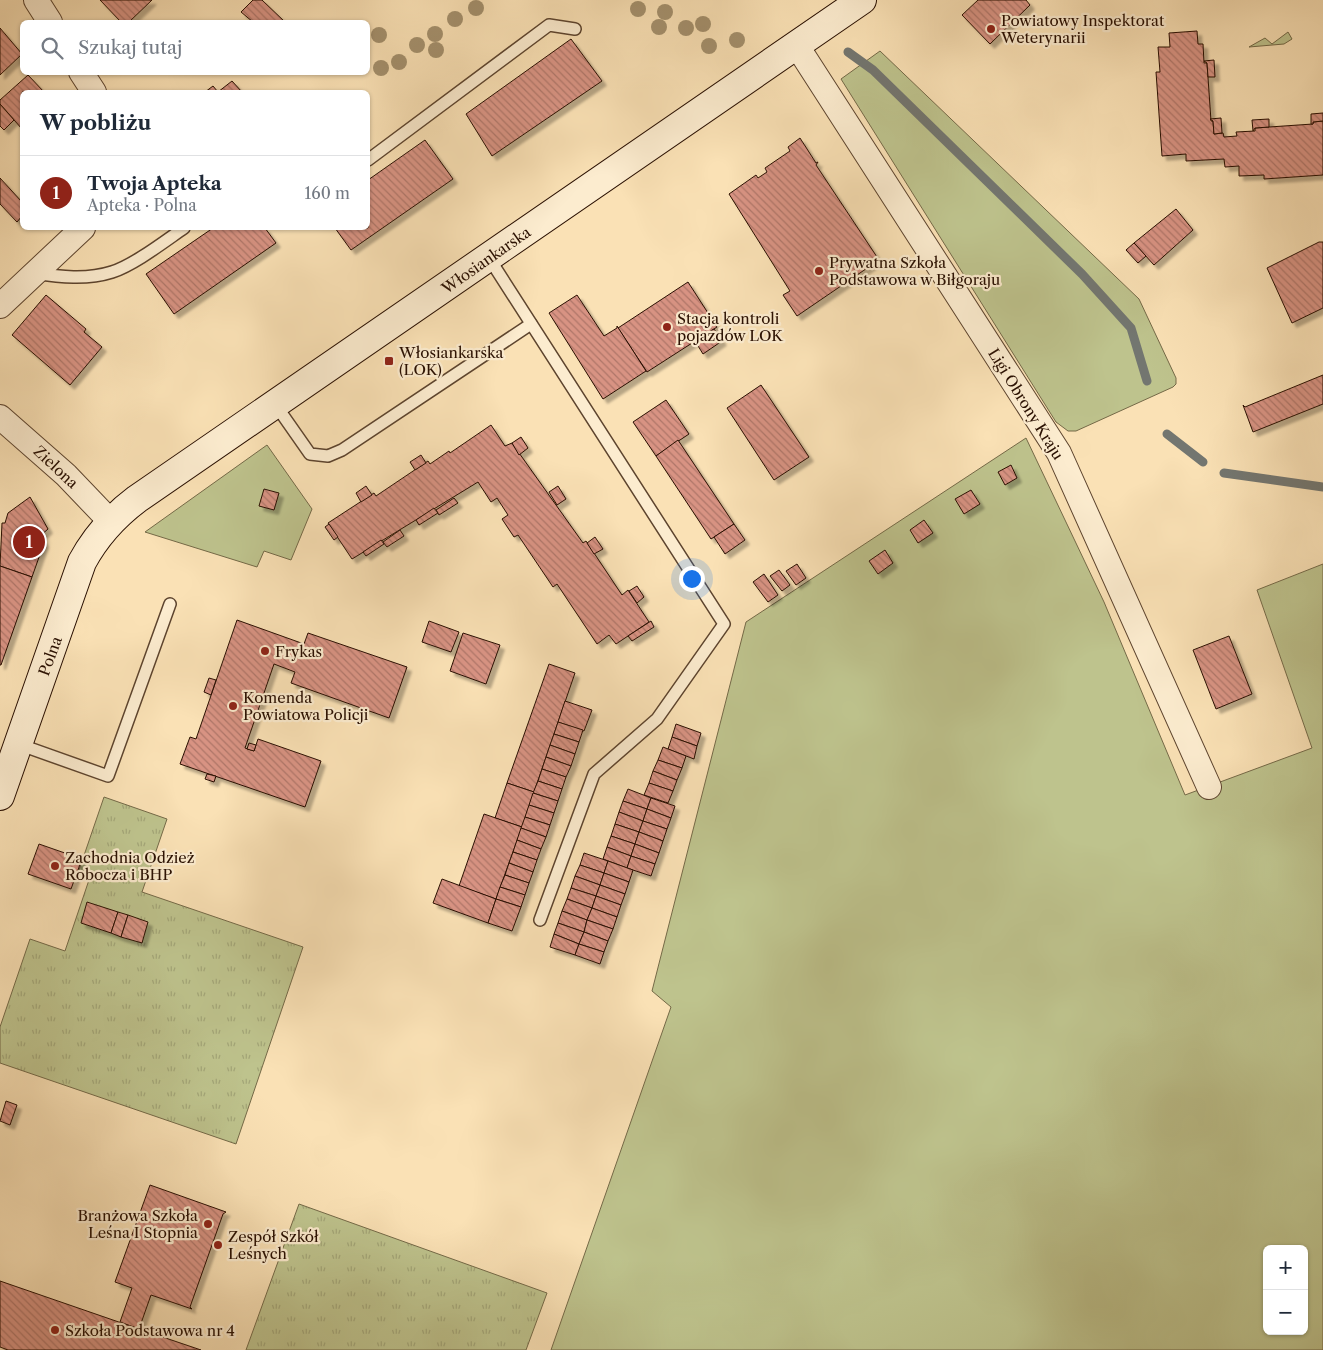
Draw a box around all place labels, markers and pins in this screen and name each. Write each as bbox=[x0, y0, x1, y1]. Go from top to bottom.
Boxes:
place label: Powiatowy Inspektorat Weterynarii bbox=[1000, 11, 1165, 47]
marker: Powiatowy Inspektorat Weterynarii bbox=[985, 23, 997, 35]
place label: Prywatna Szkoła Podstawowa w Biłgoraju bbox=[829, 253, 1000, 289]
marker: Prywatna Szkoła Podstawowa w Biłgoraju bbox=[813, 265, 825, 277]
place label: Stacja kontroli pojazdów LOK bbox=[677, 309, 784, 345]
marker: Stacja kontroli pojazdów LOK bbox=[661, 321, 673, 333]
place label: Włosiankarska (LOK) bbox=[398, 343, 503, 379]
marker: Włosiankarska (LOK) bbox=[383, 355, 395, 367]
pin: 1 bbox=[13, 523, 45, 561]
place label: Frykas bbox=[275, 642, 322, 661]
marker: Frykas bbox=[259, 645, 271, 657]
place label: Komenda Powiatowa Policji bbox=[243, 688, 369, 724]
marker: Komenda Powiatowa Policji bbox=[227, 700, 239, 712]
place label: Zachodnia Odzież Robocza i BHP bbox=[65, 848, 195, 884]
marker: Zachodnia Odzież Robocza i BHP bbox=[49, 860, 61, 872]
place label: Branżowa Szkoła Leśna I Stopnia bbox=[77, 1206, 198, 1242]
marker: Branżowa Szkoła Leśna I Stopnia bbox=[202, 1218, 214, 1230]
place label: Zespół Szkół Leśnych bbox=[228, 1227, 319, 1263]
marker: Zespół Szkół Leśnych bbox=[212, 1239, 224, 1251]
place label: Szkoła Podstawowa nr 4 bbox=[65, 1321, 235, 1340]
marker: Szkoła Podstawowa nr 4 bbox=[49, 1324, 61, 1336]

